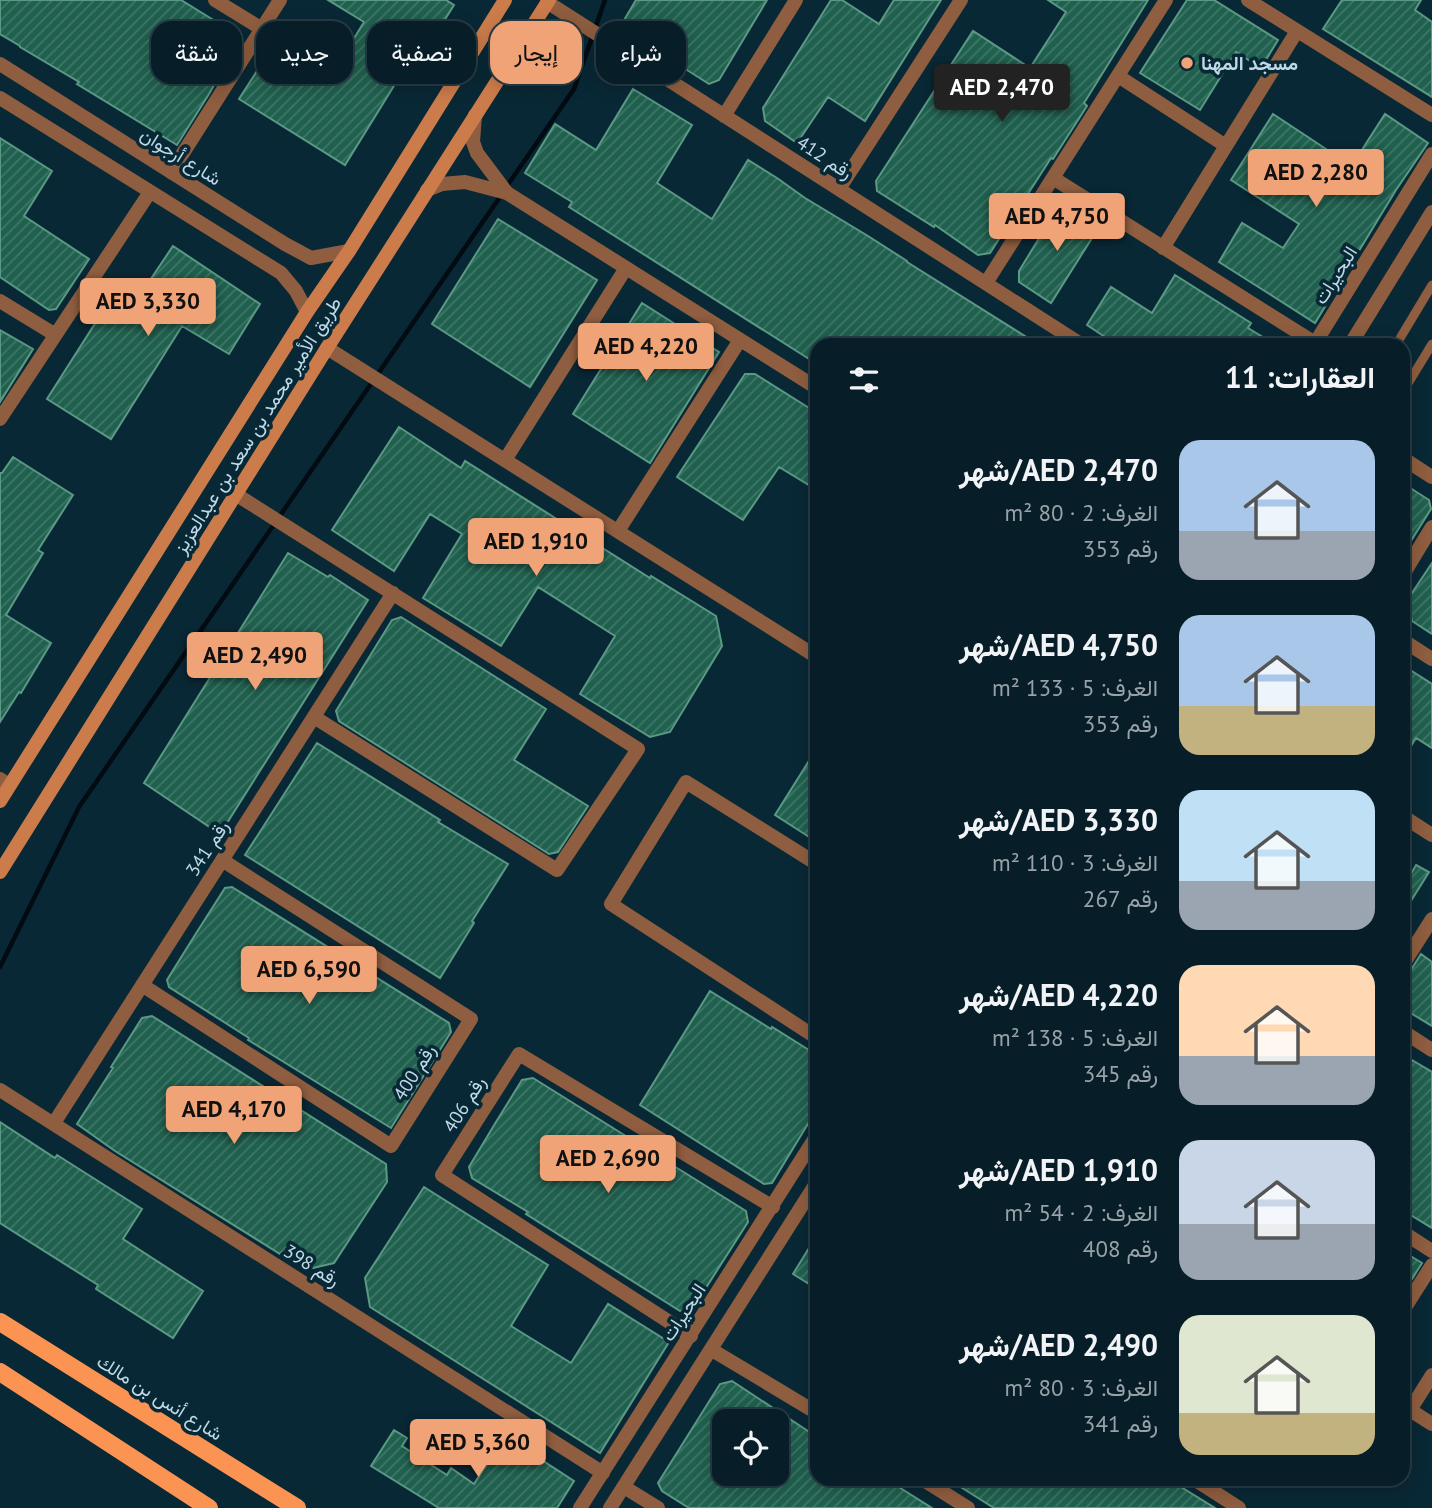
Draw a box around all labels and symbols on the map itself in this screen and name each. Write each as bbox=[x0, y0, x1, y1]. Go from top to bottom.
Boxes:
place label: مسجد المهنا bbox=[1201, 51, 1298, 75]
marker: مسجد المهنا bbox=[1179, 55, 1195, 71]
pin: AED 2,470 bbox=[922, 64, 1082, 124]
street label: شارع أرجوان bbox=[135, 122, 226, 191]
street label: رقم 412 bbox=[792, 130, 858, 185]
pin: AED 2,280 bbox=[1236, 150, 1396, 209]
pin: AED 4,750 bbox=[977, 194, 1137, 253]
street label: البحيرات bbox=[1308, 241, 1362, 309]
pin: AED 3,330 bbox=[68, 278, 228, 338]
street label: طريق الأمير محمد بن سعد بن عبدالعزيز bbox=[167, 292, 346, 559]
pin: AED 4,220 bbox=[566, 324, 726, 383]
pin: AED 1,910 bbox=[456, 518, 616, 578]
pin: AED 2,490 bbox=[175, 632, 335, 692]
street label: رقم 341 bbox=[180, 815, 235, 881]
pin: AED 6,590 bbox=[229, 946, 389, 1006]
street label: رقم 400 bbox=[387, 1039, 441, 1105]
street label: رقم 406 bbox=[437, 1071, 491, 1137]
pin: AED 4,170 bbox=[154, 1086, 314, 1146]
pin: AED 2,690 bbox=[528, 1136, 688, 1195]
street label: رقم 398 bbox=[279, 1238, 345, 1292]
street label: البحيرات bbox=[655, 1279, 711, 1345]
street label: شارع أنس بن مالك bbox=[92, 1349, 227, 1446]
pin: AED 5,360 bbox=[398, 1420, 558, 1479]

